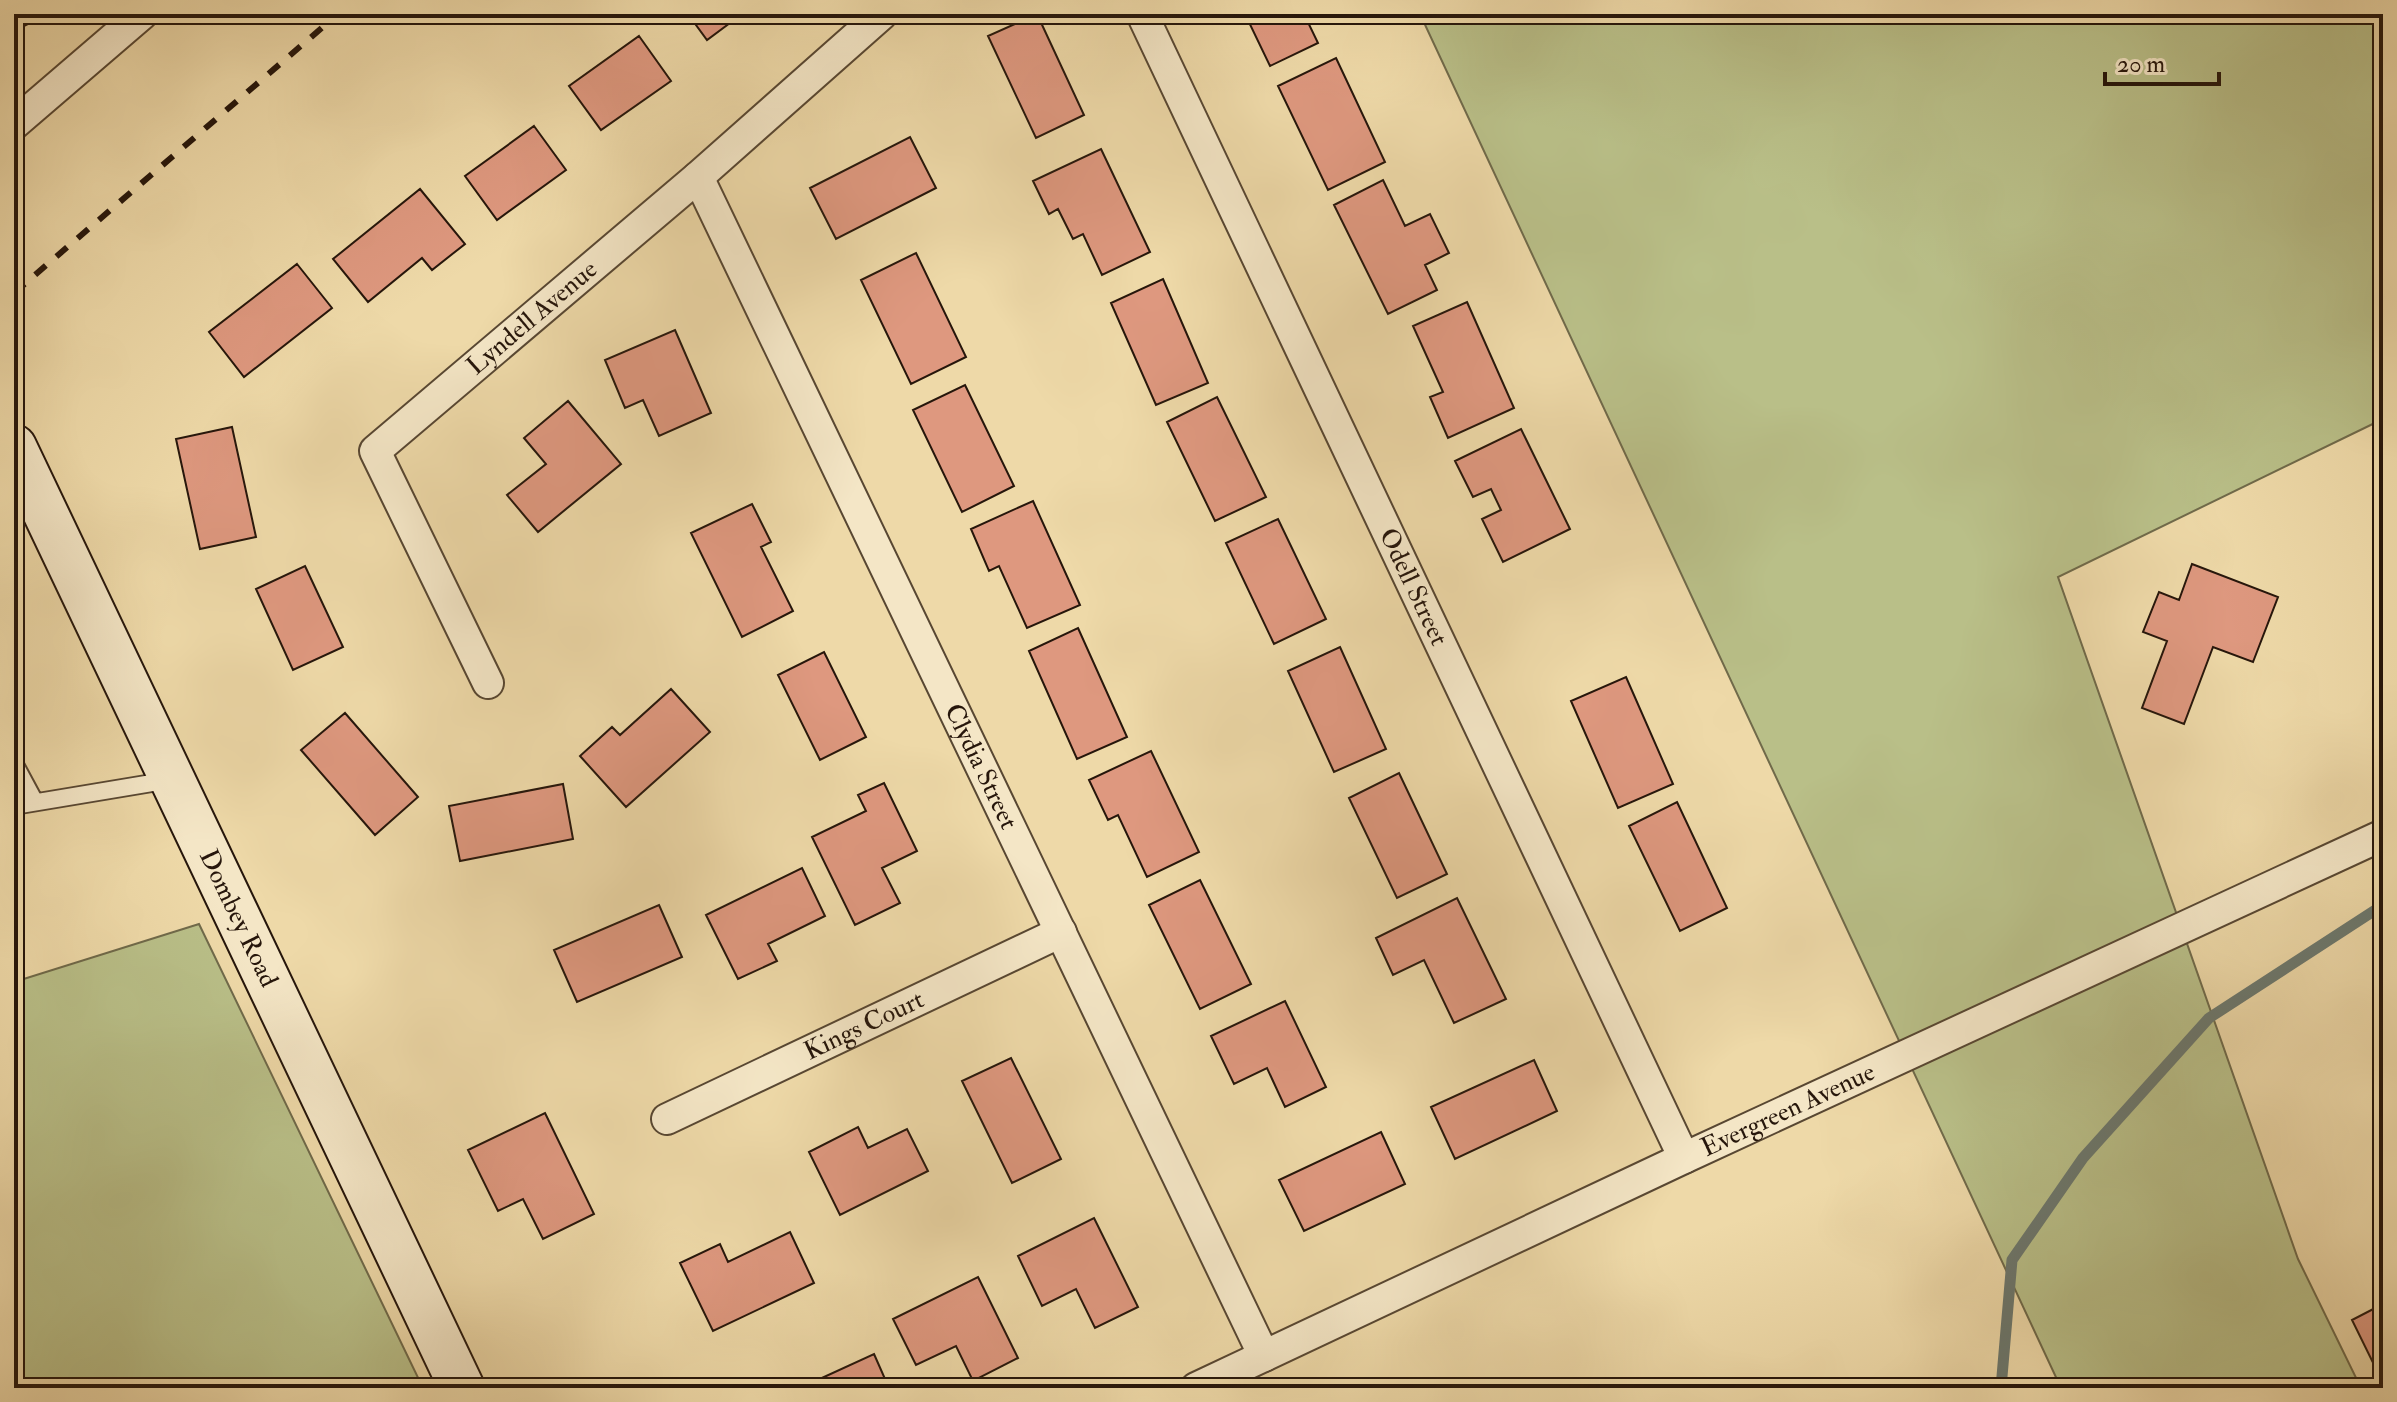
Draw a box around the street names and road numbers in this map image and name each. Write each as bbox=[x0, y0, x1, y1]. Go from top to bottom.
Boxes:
street label: Lyndell Avenue bbox=[460, 253, 604, 382]
street label: Odell Street bbox=[1372, 523, 1455, 651]
street label: Clydia Street bbox=[937, 699, 1025, 835]
street label: Dombey Road bbox=[192, 844, 285, 993]
street label: Kings Court bbox=[799, 983, 929, 1068]
street label: Evergreen Avenue bbox=[1696, 1056, 1880, 1164]

